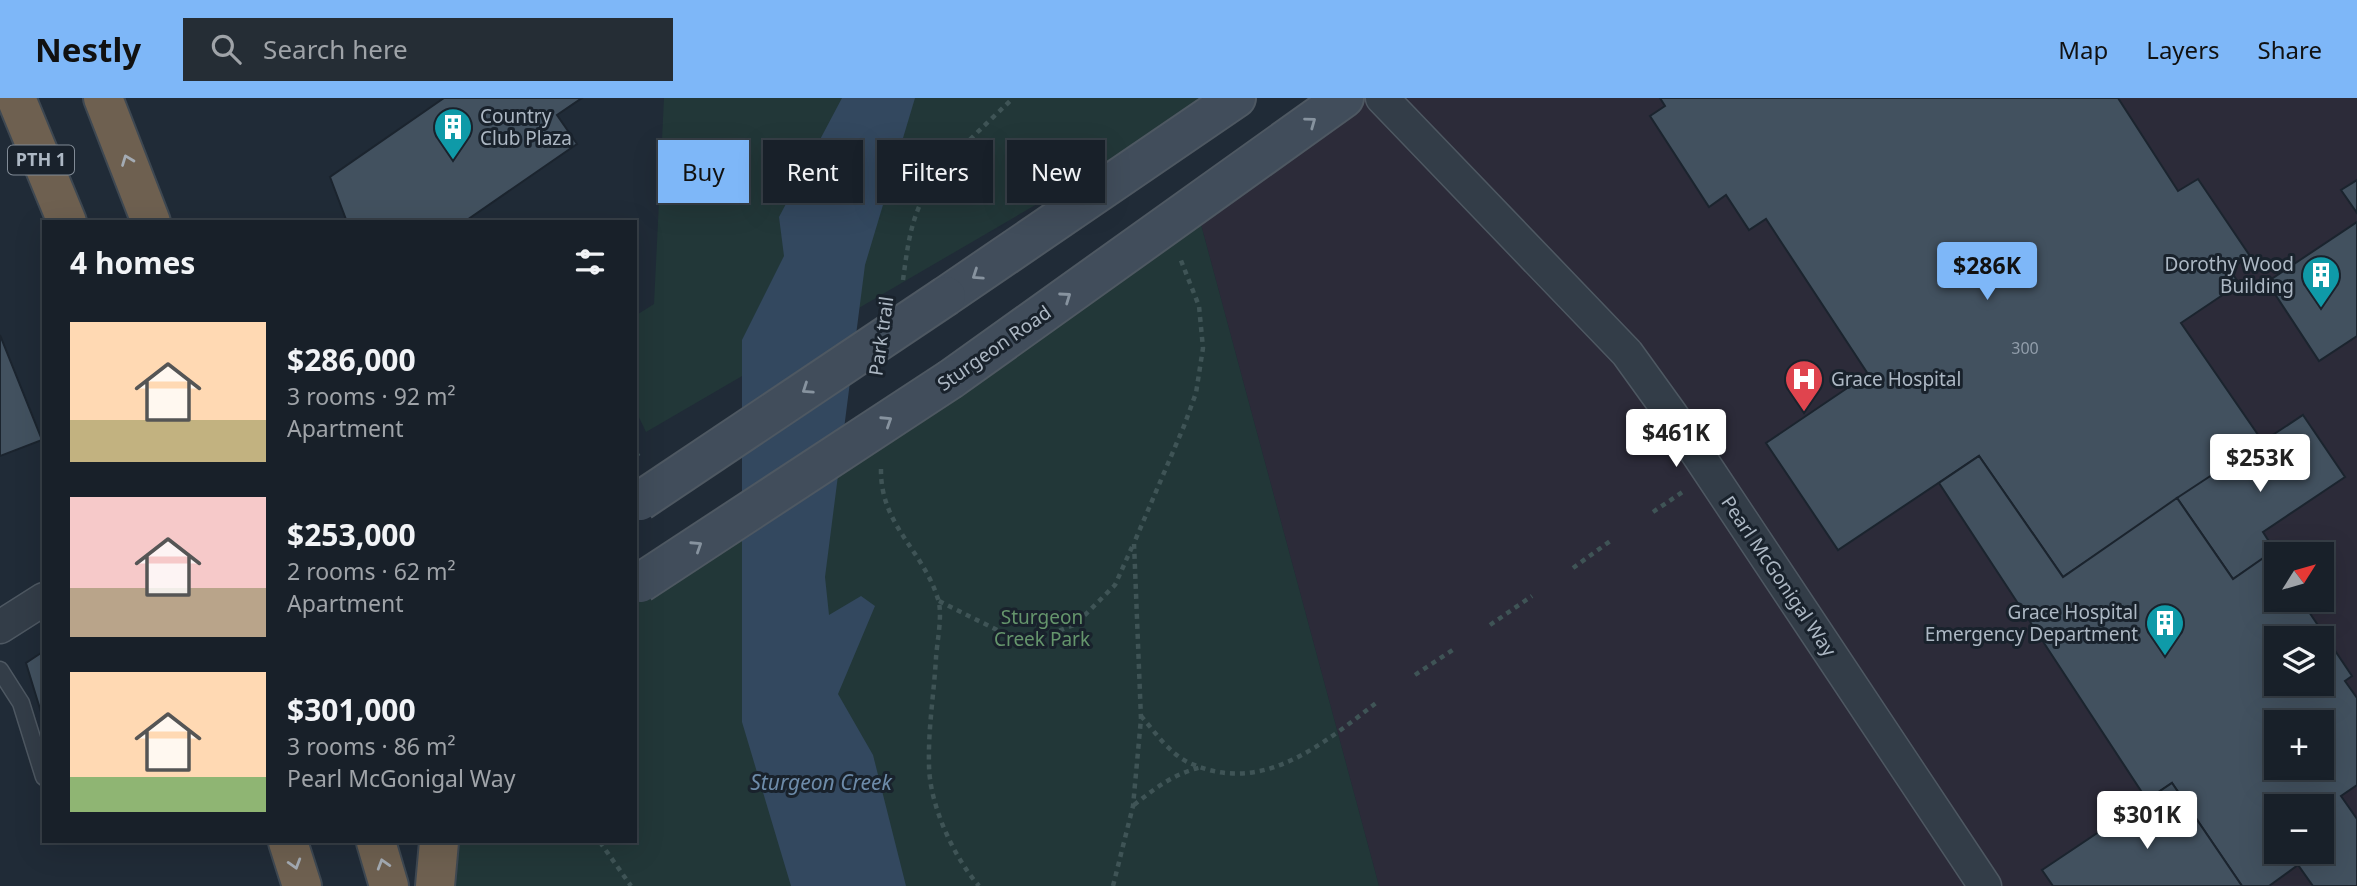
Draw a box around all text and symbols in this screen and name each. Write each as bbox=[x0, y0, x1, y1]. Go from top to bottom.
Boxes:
search box bbox=[183, 18, 673, 81]
text: Nestly bbox=[35, 27, 141, 72]
icon: search bbox=[207, 30, 245, 68]
text: Search here bbox=[263, 31, 408, 67]
text: Map bbox=[2058, 33, 2108, 66]
text: Layers bbox=[2146, 33, 2220, 66]
text: Share bbox=[2258, 33, 2322, 66]
place label: Country Club Plaza bbox=[480, 103, 572, 151]
building icon: Country Club Plaza bbox=[432, 106, 474, 161]
one-way arrow bbox=[1303, 118, 1316, 130]
chip: Buy bbox=[658, 140, 749, 203]
chip: Rent bbox=[763, 140, 863, 203]
chip: Filters bbox=[877, 140, 993, 203]
chip: New bbox=[1007, 140, 1105, 203]
road number: PTH 1 bbox=[8, 146, 74, 174]
one-way arrow bbox=[121, 155, 135, 167]
text: 4 homes bbox=[70, 242, 195, 283]
pin: $286K bbox=[1938, 242, 2036, 302]
icon: filters bbox=[571, 243, 609, 281]
text: $286K bbox=[1953, 249, 2021, 281]
place label: Dorothy Wood Building bbox=[2164, 251, 2294, 299]
building icon: Dorothy Wood Building bbox=[2300, 254, 2342, 309]
one-way arrow bbox=[972, 266, 985, 279]
one-way arrow bbox=[1058, 293, 1071, 305]
street label: Park trail bbox=[863, 295, 899, 377]
street label: Sturgeon Road bbox=[932, 299, 1056, 397]
house number: 300 bbox=[2011, 337, 2039, 359]
text: $286,000 bbox=[287, 339, 416, 380]
icon: home bbox=[126, 350, 210, 434]
hospital icon: Grace Hospital bbox=[1783, 358, 1825, 413]
place label: Grace Hospital bbox=[1831, 366, 1961, 392]
text: 3 rooms · 92 m² bbox=[287, 380, 456, 412]
one-way arrow bbox=[802, 380, 815, 393]
pin: $461K bbox=[1627, 410, 1725, 469]
text: Apartment bbox=[287, 412, 404, 444]
one-way arrow bbox=[879, 416, 892, 429]
text: $461K bbox=[1642, 416, 1710, 448]
pin: $253K bbox=[2211, 434, 2309, 494]
text: $253K bbox=[2226, 441, 2294, 473]
street label: Pearl McGonigal Way bbox=[1715, 491, 1843, 662]
text: $253,000 bbox=[287, 514, 416, 555]
icon: home bbox=[126, 525, 210, 609]
one-way arrow bbox=[689, 542, 702, 554]
north arrow bbox=[2264, 542, 2334, 612]
map controls bbox=[2264, 542, 2334, 864]
text: 2 rooms · 62 m² bbox=[287, 555, 456, 587]
text: Apartment bbox=[287, 587, 404, 619]
place label: Grace Hospital Emergency Department bbox=[1925, 599, 2138, 647]
building icon: Grace Hospital Emergency Department bbox=[2144, 602, 2186, 657]
park label: Sturgeon Creek Park bbox=[994, 604, 1090, 652]
button: layers bbox=[2264, 626, 2334, 696]
text: $301,000 bbox=[287, 689, 416, 730]
icon: home bbox=[126, 700, 210, 784]
button: + bbox=[2264, 710, 2334, 780]
text: 3 rooms · 86 m² bbox=[287, 730, 456, 762]
text: Pearl McGonigal Way bbox=[287, 762, 515, 794]
water label: Sturgeon Creek bbox=[750, 768, 893, 796]
pin: $301K bbox=[2098, 792, 2196, 851]
button: − bbox=[2264, 794, 2334, 864]
text: $301K bbox=[2113, 798, 2181, 830]
one-way arrow bbox=[287, 858, 302, 870]
one-way arrow bbox=[377, 858, 392, 870]

